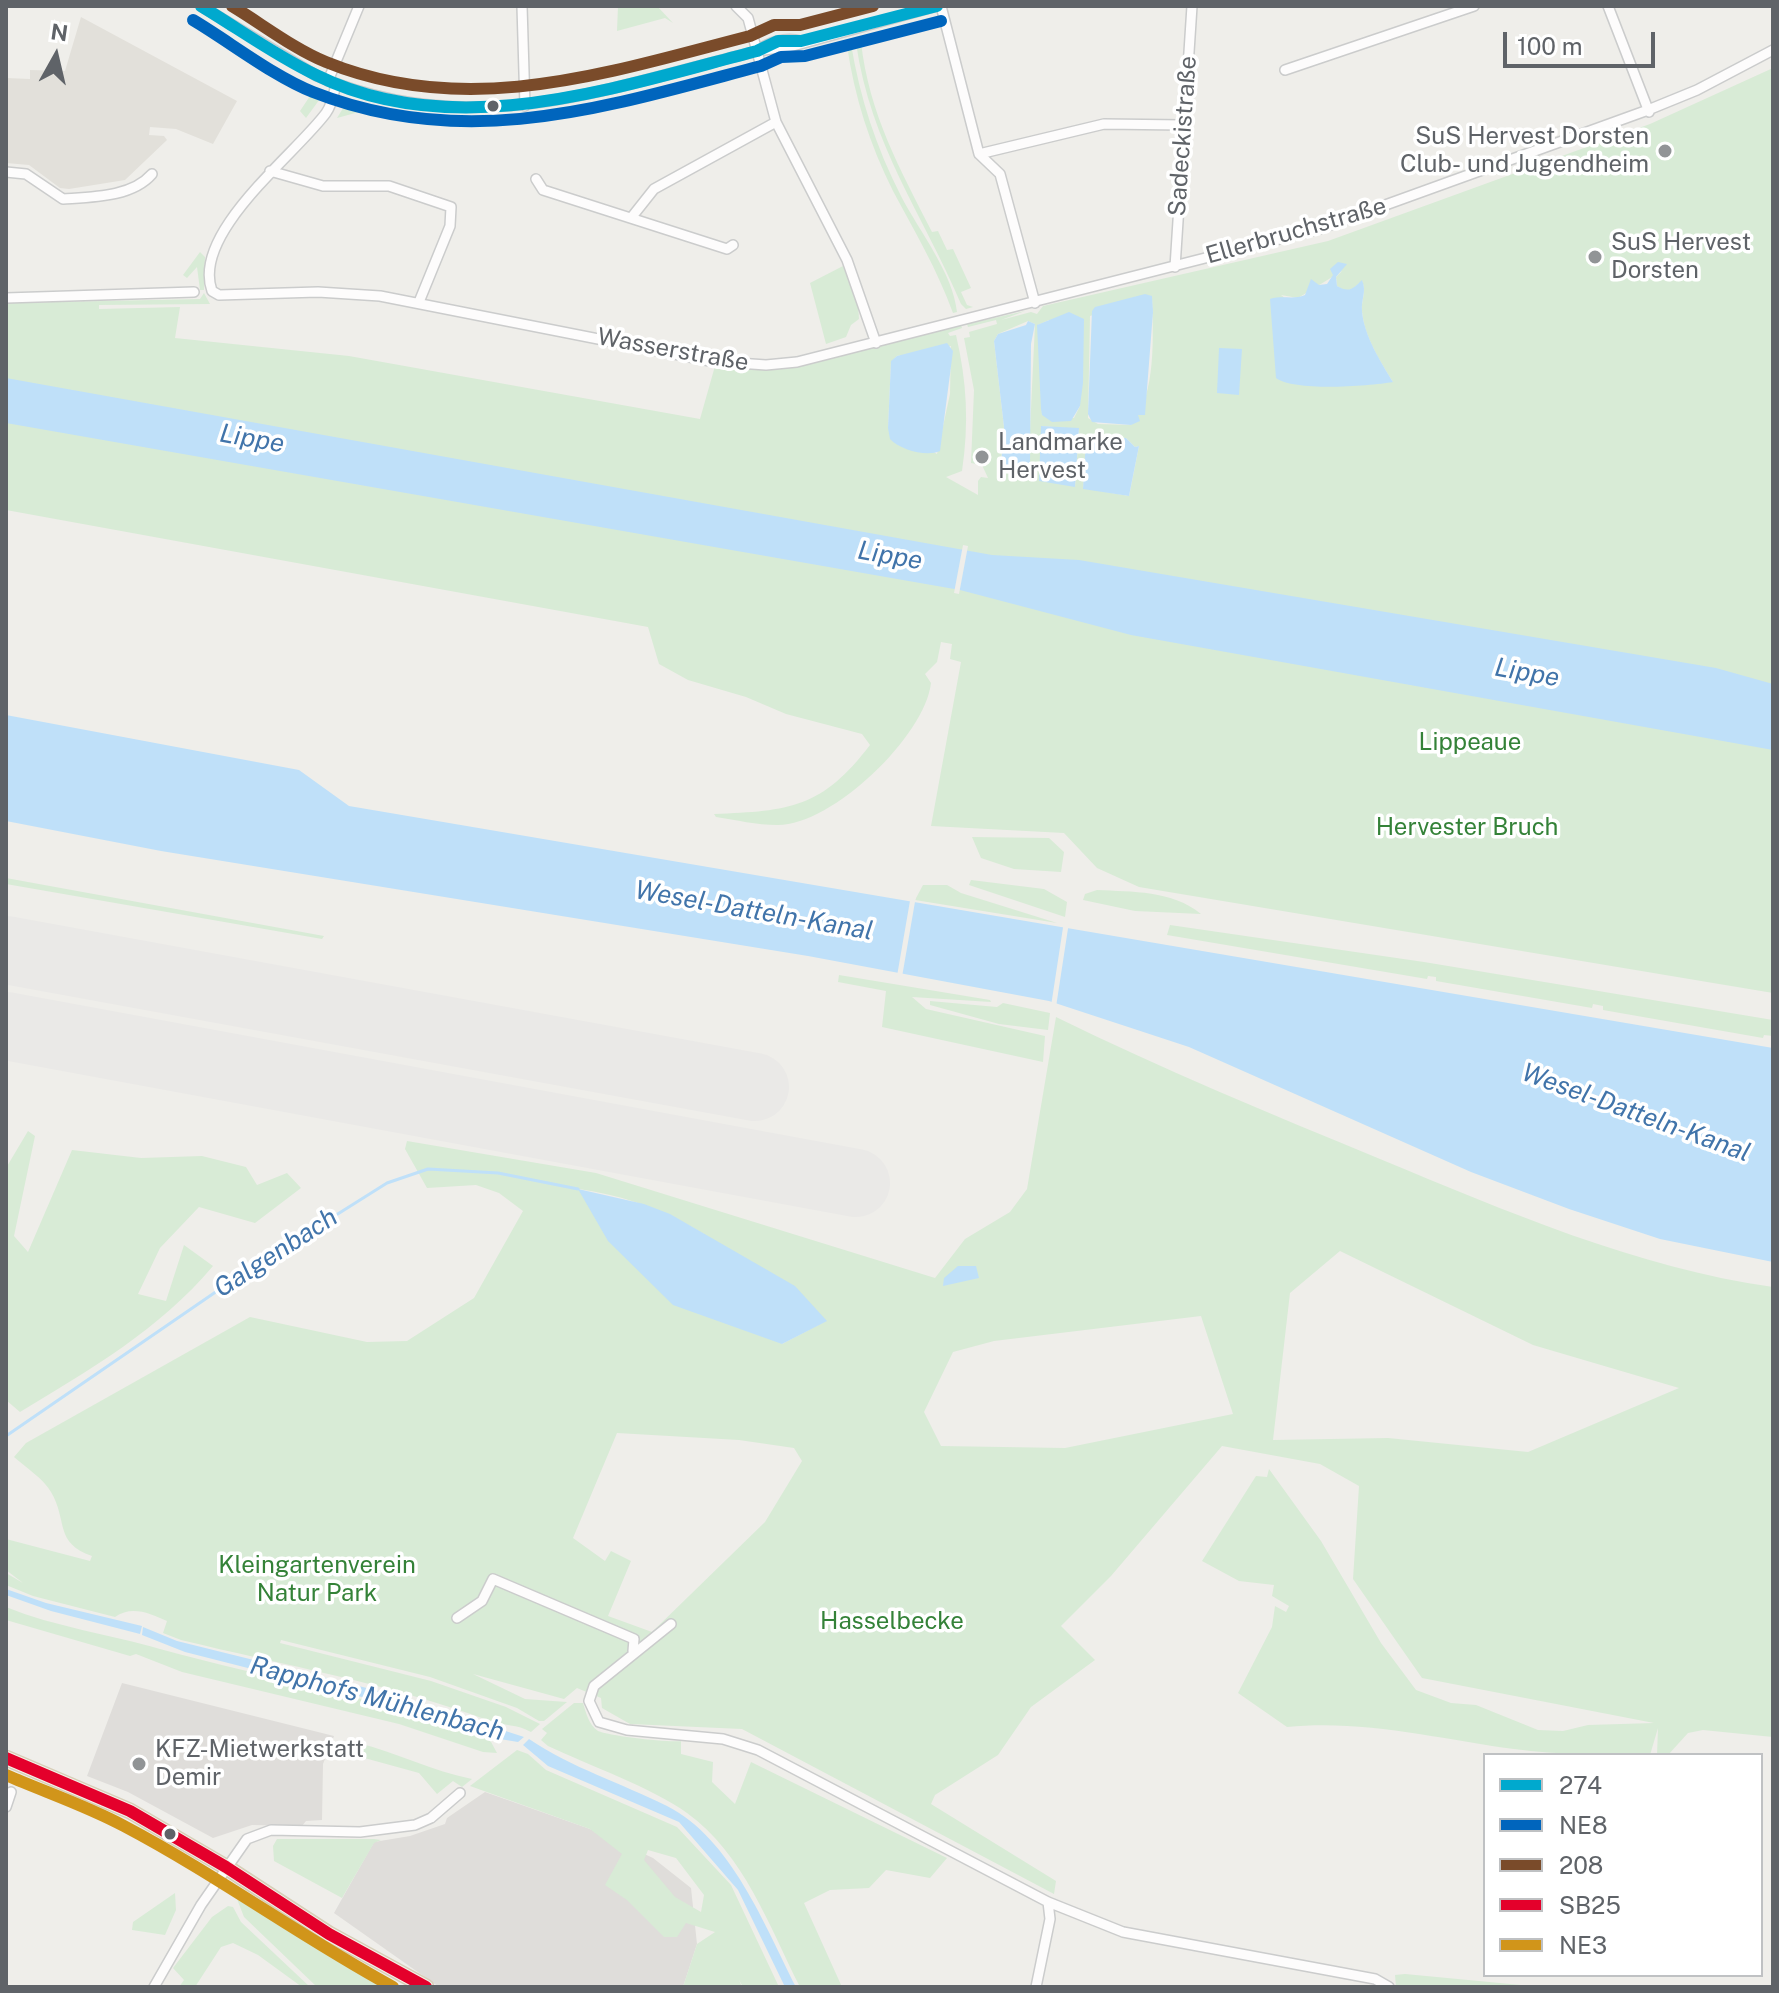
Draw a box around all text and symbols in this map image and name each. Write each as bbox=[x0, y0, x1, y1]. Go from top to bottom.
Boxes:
north arrow bbox=[16, 16, 96, 96]
scale bar bbox=[1507, 16, 1659, 66]
text: N bbox=[49, 18, 70, 46]
text: 100 m bbox=[1517, 32, 1583, 60]
street label: Sadeckistraße bbox=[1163, 55, 1203, 217]
unlabelled marker bbox=[485, 98, 501, 114]
place label: SuS Hervest Dorsten Club- und Jugendheim bbox=[1400, 123, 1649, 179]
marker: SuS Hervest Dorsten Club- und Jugendheim bbox=[1656, 142, 1674, 160]
street label: Ellerbruchstraße bbox=[1202, 191, 1390, 271]
place label: SuS Hervest Dorsten bbox=[1611, 229, 1751, 285]
marker: SuS Hervest Dorsten bbox=[1586, 248, 1604, 266]
street label: Wasserstraße bbox=[595, 323, 751, 377]
water label: Lippe bbox=[217, 418, 287, 460]
place label: Landmarke Hervest bbox=[998, 429, 1123, 485]
marker: Landmarke Hervest bbox=[973, 448, 991, 466]
water label: Lippe bbox=[855, 535, 925, 577]
water label: Lippe bbox=[1492, 652, 1562, 694]
park label: Lippeaue bbox=[1419, 729, 1521, 757]
park label: Hervester Bruch bbox=[1376, 814, 1558, 842]
water label: Wesel-Datteln-Kanal bbox=[633, 875, 875, 947]
water label: Wesel-Datteln-Kanal bbox=[1517, 1057, 1755, 1169]
water label: Galgenbach bbox=[208, 1202, 344, 1304]
park label: Kleingartenverein Natur Park bbox=[218, 1552, 416, 1608]
park label: Hasselbecke bbox=[820, 1608, 964, 1636]
water label: Rapphofs Mühlenbach bbox=[247, 1650, 507, 1748]
place label: KFZ-Mietwerkstatt Demir bbox=[155, 1736, 364, 1792]
legend bbox=[1483, 1753, 1763, 1977]
marker: KFZ-Mietwerkstatt Demir bbox=[130, 1755, 148, 1773]
text: 274 bbox=[1559, 1771, 1602, 1799]
text: NE8 bbox=[1559, 1811, 1608, 1839]
unlabelled marker bbox=[162, 1826, 178, 1842]
text: 208 bbox=[1559, 1851, 1603, 1879]
text: SB25 bbox=[1559, 1891, 1621, 1919]
text: NE3 bbox=[1559, 1931, 1607, 1959]

